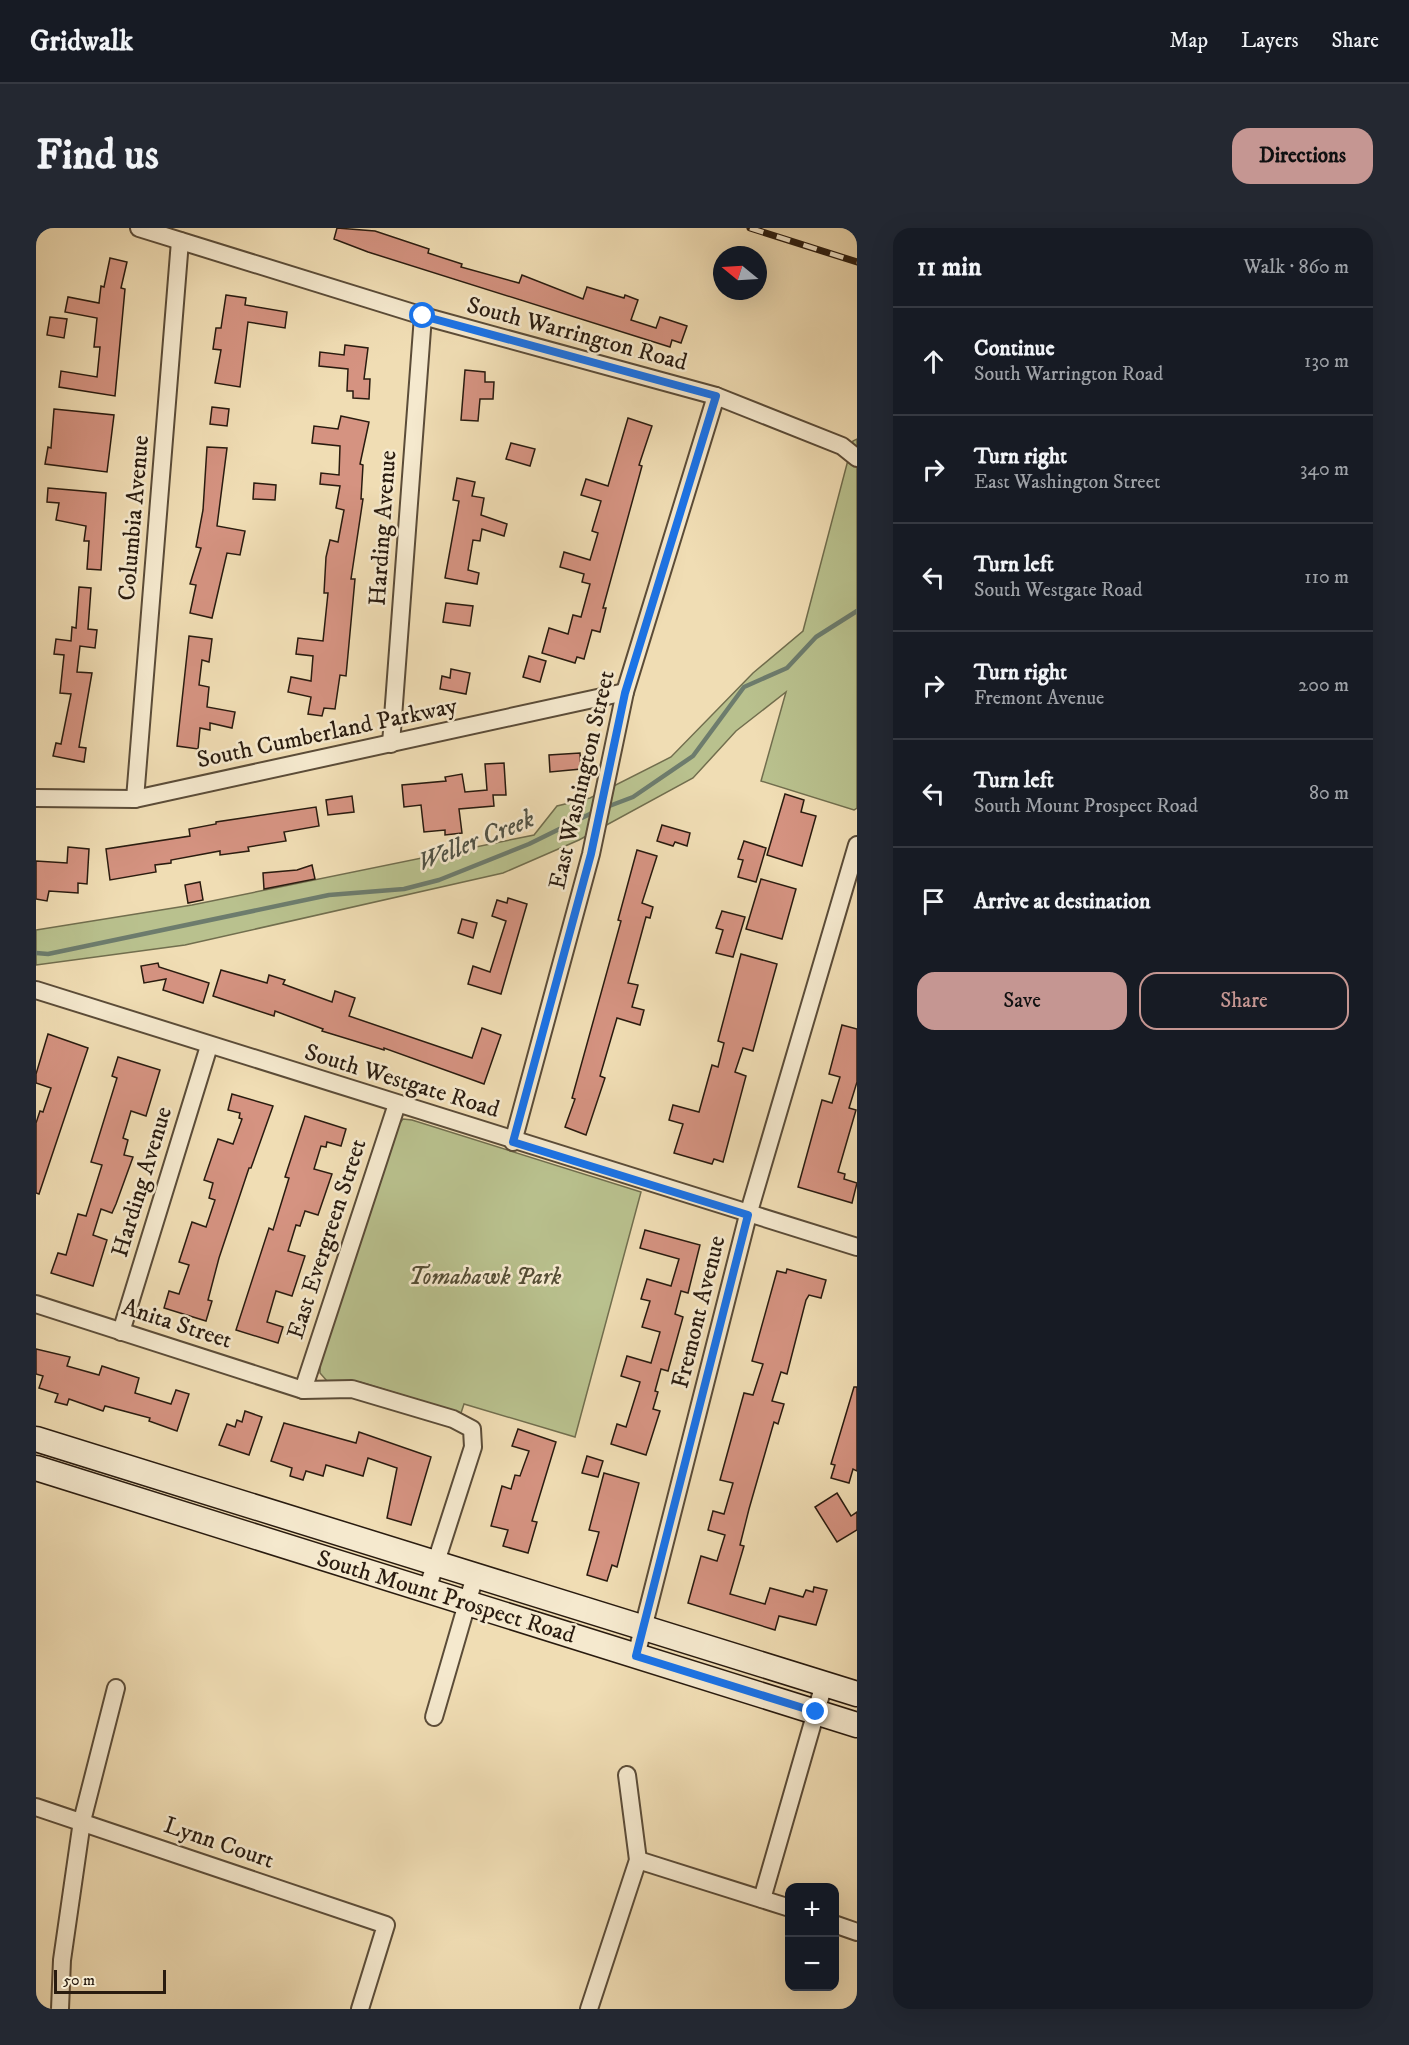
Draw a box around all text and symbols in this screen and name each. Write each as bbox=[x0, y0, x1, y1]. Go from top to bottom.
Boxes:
text: Gridwalk bbox=[30, 24, 133, 59]
text: Map bbox=[1169, 28, 1208, 54]
text: Layers bbox=[1241, 28, 1299, 54]
text: Share bbox=[1332, 28, 1379, 54]
button: Directions bbox=[1232, 128, 1373, 184]
text: Find us bbox=[36, 130, 159, 182]
north arrow bbox=[713, 246, 767, 300]
text: 11 min bbox=[917, 251, 982, 284]
text: Walk · 860 m bbox=[1244, 255, 1349, 280]
street label: South Warrington Road bbox=[463, 290, 691, 378]
route start bbox=[409, 302, 435, 328]
text: Continue bbox=[974, 335, 1055, 362]
icon: ahead bbox=[917, 345, 950, 378]
text: 130 m bbox=[1304, 349, 1349, 374]
text: South Warrington Road bbox=[974, 362, 1163, 387]
street label: Columbia Avenue bbox=[112, 434, 156, 602]
text: Turn right bbox=[974, 443, 1067, 470]
street label: Harding Avenue bbox=[363, 449, 403, 607]
icon: right bbox=[917, 453, 950, 486]
text: 340 m bbox=[1300, 457, 1349, 482]
text: East Washington Street bbox=[974, 470, 1160, 495]
text: Turn left bbox=[974, 551, 1054, 578]
icon: left bbox=[917, 561, 950, 594]
text: 110 m bbox=[1304, 565, 1349, 590]
text: South Westgate Road bbox=[974, 578, 1142, 603]
text: Turn right bbox=[974, 659, 1067, 686]
street label: East Washington Street bbox=[542, 667, 622, 892]
icon: right bbox=[917, 669, 950, 702]
text: 200 m bbox=[1298, 673, 1349, 698]
text: Fremont Avenue bbox=[974, 686, 1104, 711]
street label: South Cumberland Parkway bbox=[194, 691, 460, 775]
text: Turn left bbox=[974, 767, 1054, 794]
icon: left bbox=[917, 777, 950, 810]
text: 80 m bbox=[1309, 781, 1349, 806]
text: South Mount Prospect Road bbox=[974, 794, 1198, 819]
water label: Weller Creek bbox=[413, 803, 540, 879]
icon: arrive bbox=[917, 885, 950, 918]
text: Arrive at destination bbox=[974, 888, 1151, 915]
button: Save bbox=[917, 972, 1127, 1030]
button: Share bbox=[1139, 972, 1349, 1030]
street label: South Westgate Road bbox=[301, 1037, 503, 1125]
street label: Harding Avenue bbox=[105, 1103, 179, 1261]
street label: East Evergreen Street bbox=[280, 1135, 374, 1343]
street label: Fremont Avenue bbox=[666, 1232, 732, 1392]
park label: Tomahawk Park bbox=[409, 1262, 561, 1292]
street label: Anita Street bbox=[118, 1292, 236, 1356]
street label: South Mount Prospect Road bbox=[313, 1543, 579, 1651]
route end bbox=[802, 1698, 828, 1724]
street label: Lynn Court bbox=[160, 1810, 278, 1876]
map controls bbox=[785, 1883, 839, 1991]
button: + bbox=[785, 1883, 839, 1937]
button: − bbox=[785, 1937, 839, 1991]
scale bar bbox=[54, 1967, 166, 1994]
text: 50 m bbox=[63, 1970, 95, 1990]

